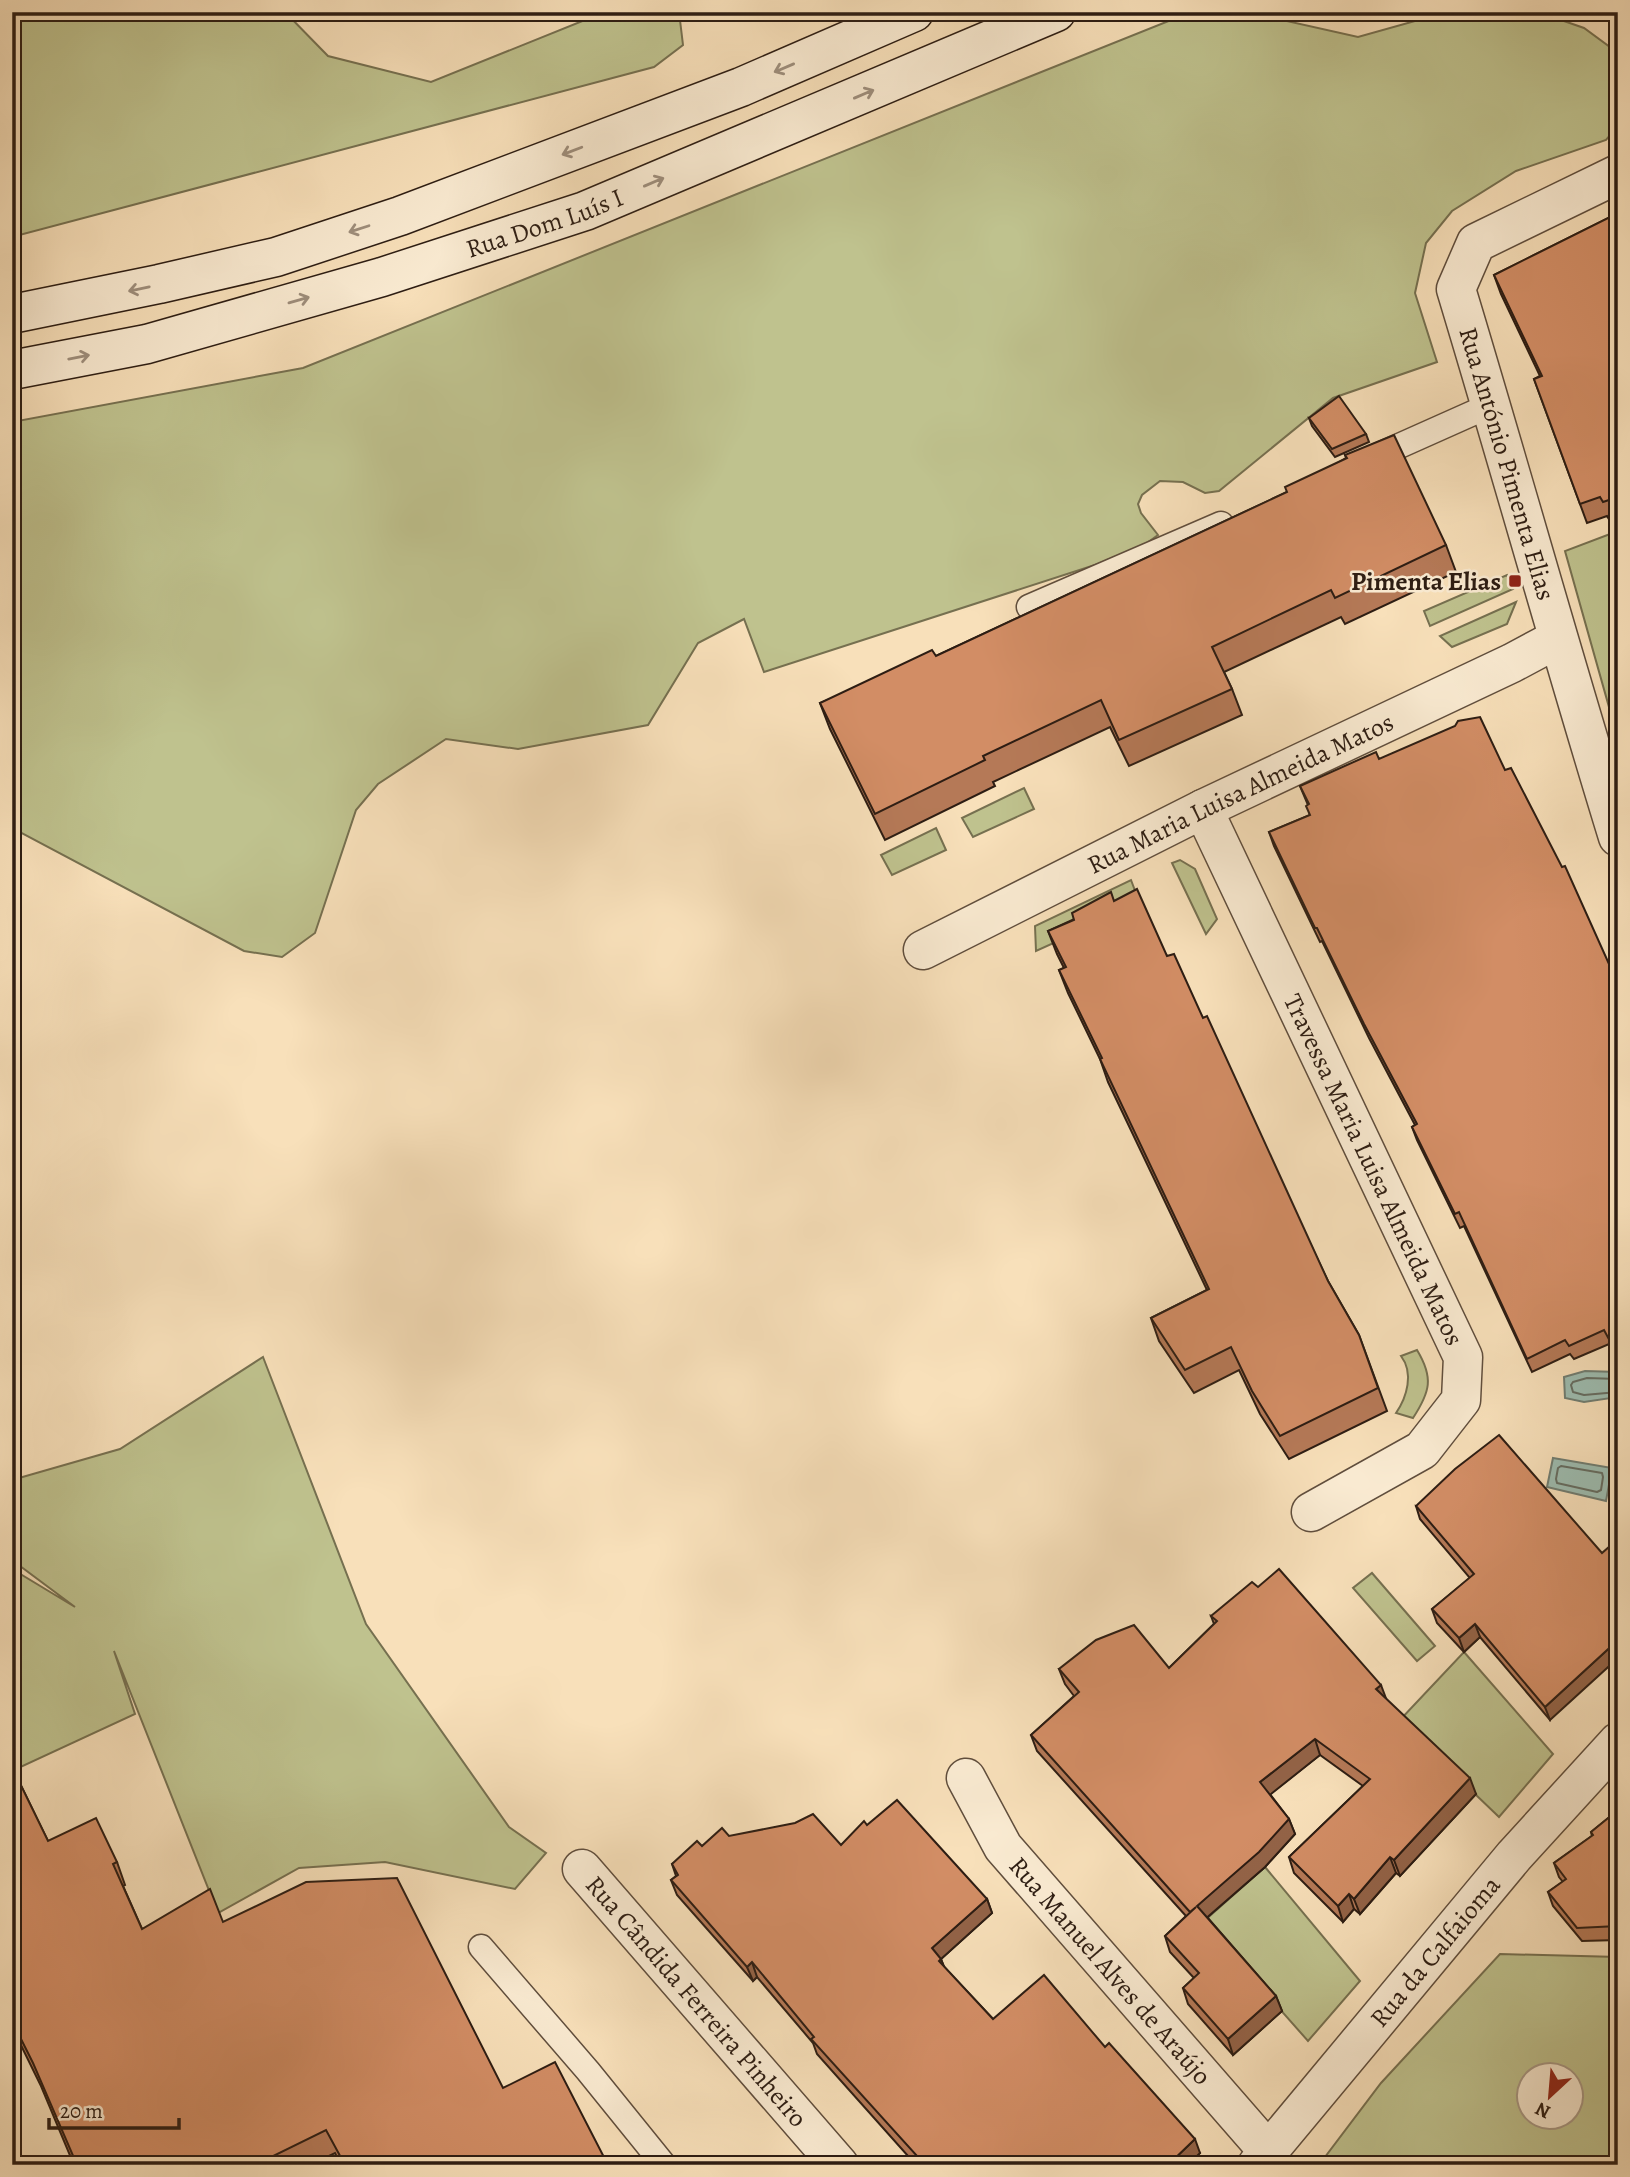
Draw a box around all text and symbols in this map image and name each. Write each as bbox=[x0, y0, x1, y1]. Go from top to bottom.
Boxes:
one-way arrow bbox=[774, 62, 795, 75]
one-way arrow bbox=[853, 87, 874, 100]
one-way arrow bbox=[561, 145, 583, 158]
one-way arrow bbox=[643, 175, 665, 188]
street label: Rua Dom Luís I bbox=[461, 180, 629, 267]
one-way arrow bbox=[348, 224, 370, 237]
one-way arrow bbox=[128, 282, 151, 296]
one-way arrow bbox=[288, 293, 310, 306]
street label: Rua António Pimenta Elias bbox=[1450, 323, 1564, 604]
one-way arrow bbox=[67, 350, 90, 364]
place label: Pimenta Elias bbox=[1351, 564, 1501, 599]
marker: Pimenta Elias bbox=[1507, 573, 1523, 589]
street label: Rua Maria Luisa Almeida Matos bbox=[1081, 705, 1399, 882]
street label: Travessa Maria Luisa Almeida Matos bbox=[1275, 988, 1472, 1351]
street label: Rua Manuel Alves de Araújo bbox=[1001, 1849, 1219, 2092]
street label: Rua Cândida Ferreira Pinheiro bbox=[577, 1868, 815, 2135]
street label: Rua da Calfaioma bbox=[1362, 1869, 1508, 2035]
north arrow bbox=[1514, 2062, 1584, 2132]
scale bar bbox=[49, 2086, 178, 2130]
text: N bbox=[1531, 2096, 1555, 2125]
text: 20 m bbox=[60, 2097, 103, 2125]

